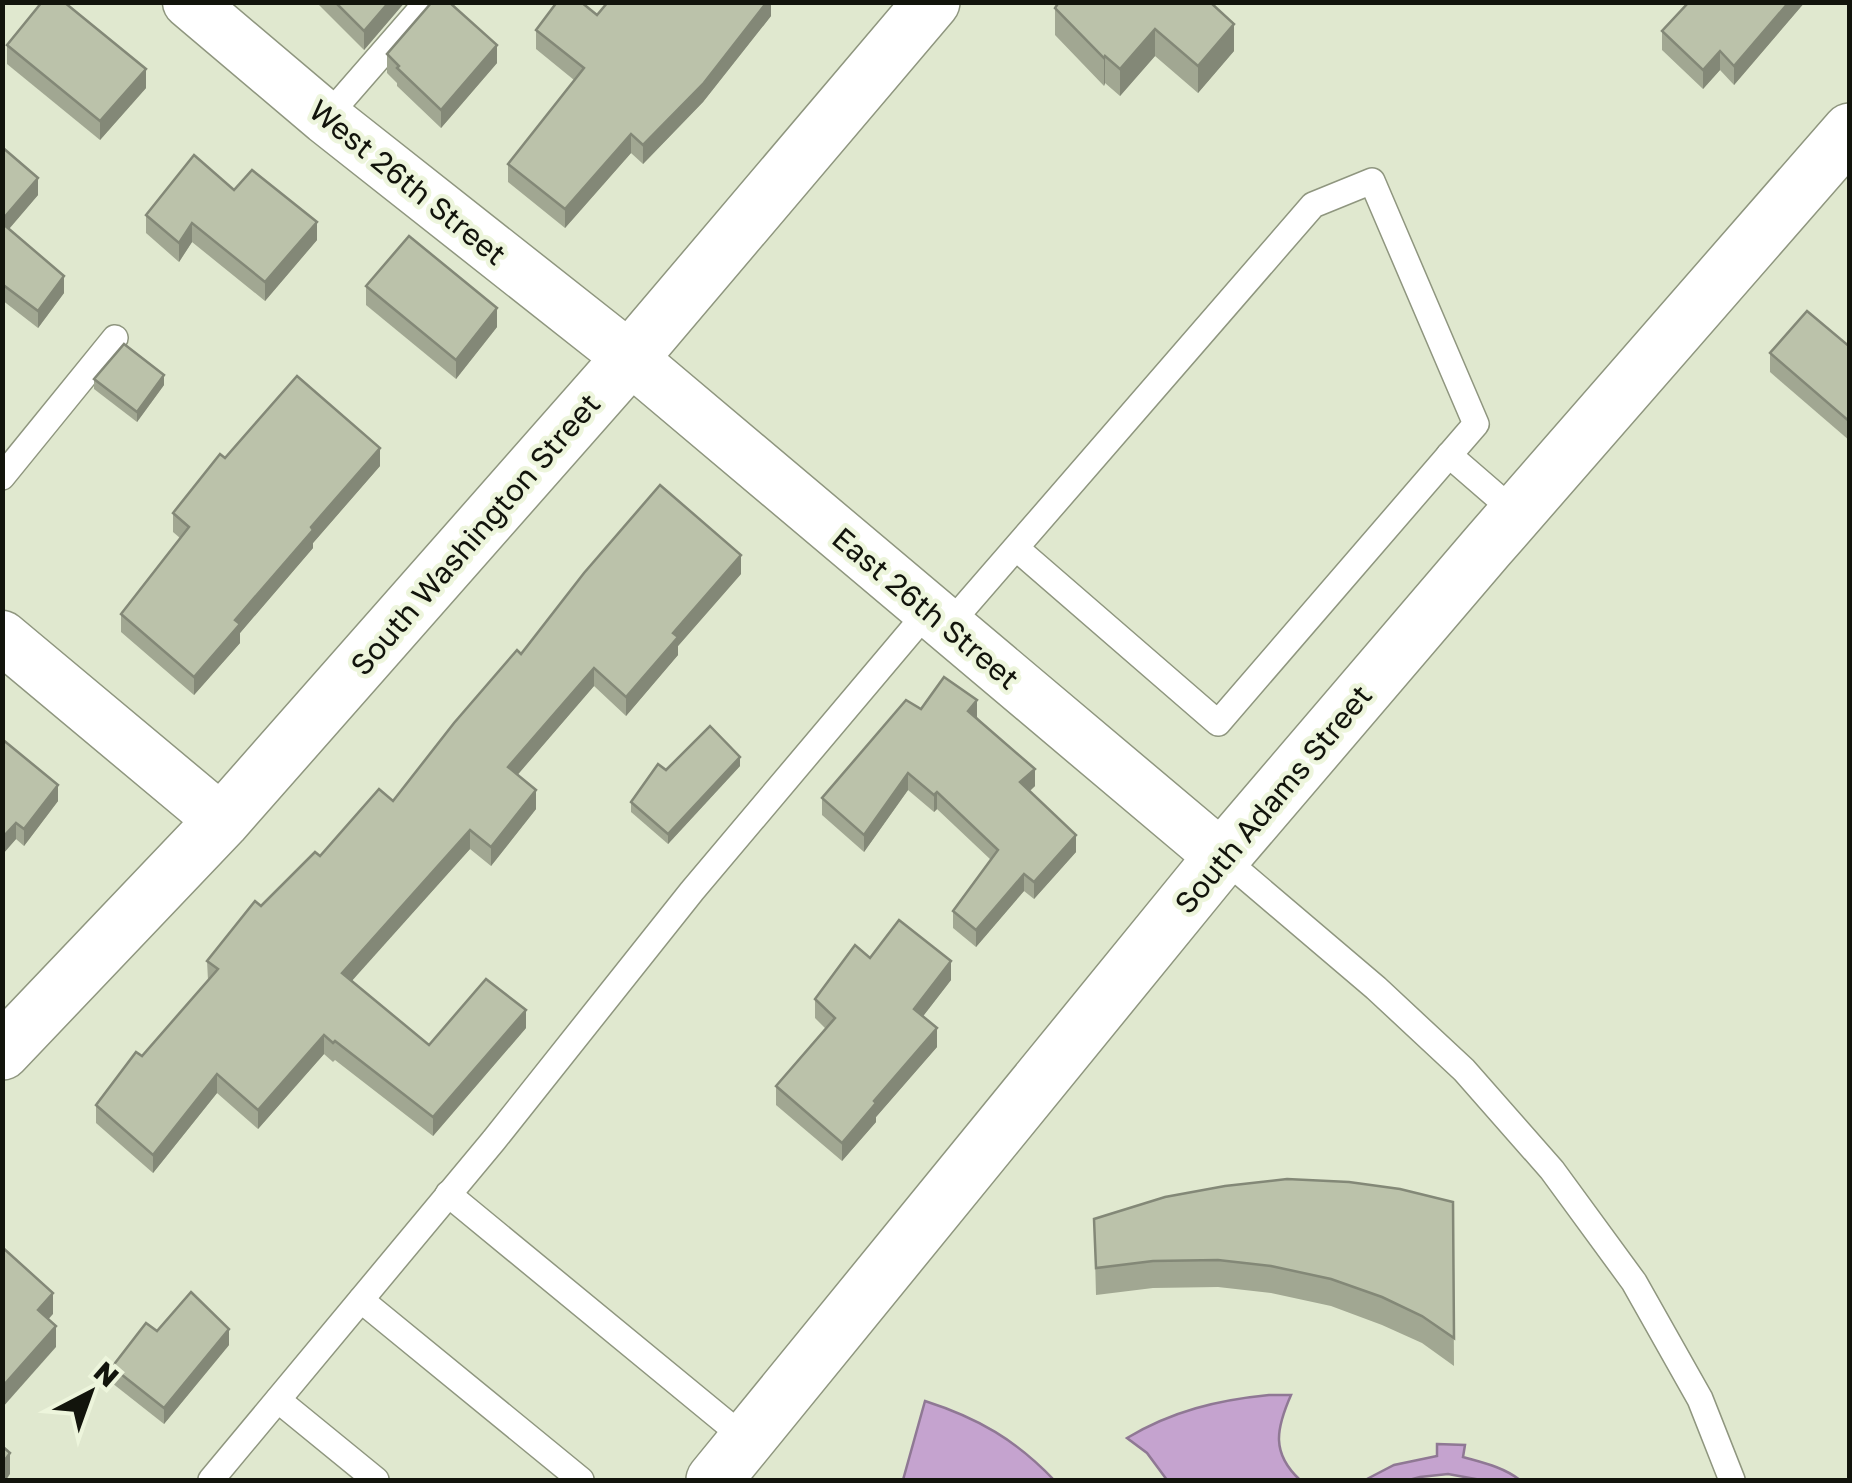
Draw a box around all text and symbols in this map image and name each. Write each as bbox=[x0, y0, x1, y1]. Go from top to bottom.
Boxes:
street label: West 26th Street bbox=[302, 92, 514, 272]
street label: South Washington Street bbox=[343, 386, 607, 682]
street label: East 26th Street bbox=[825, 519, 1027, 697]
street label: South Adams Street bbox=[1167, 677, 1379, 921]
north arrow bbox=[40, 1343, 140, 1443]
text: N bbox=[88, 1354, 126, 1393]

